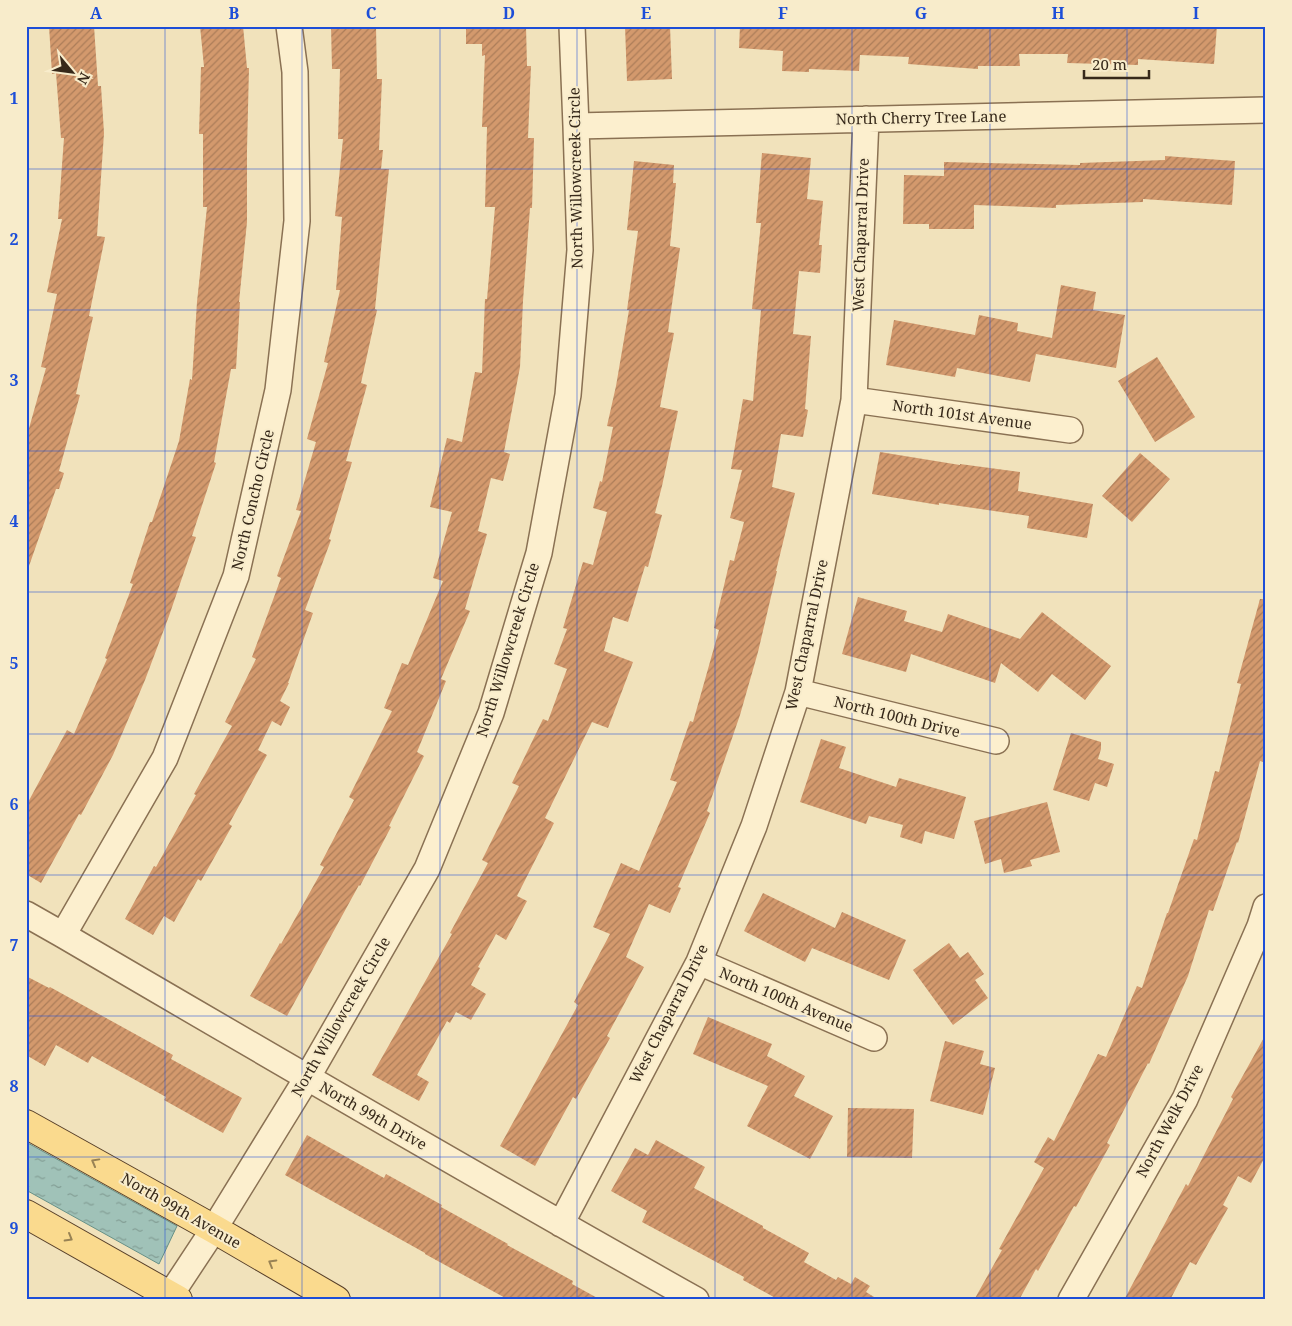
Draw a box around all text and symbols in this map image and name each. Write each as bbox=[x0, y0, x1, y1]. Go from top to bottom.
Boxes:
text: A bbox=[90, 2, 103, 24]
text: B bbox=[229, 2, 240, 24]
text: C bbox=[366, 2, 377, 24]
text: D bbox=[503, 2, 515, 24]
text: E bbox=[641, 2, 651, 24]
text: F bbox=[778, 2, 788, 24]
text: G bbox=[915, 2, 927, 24]
text: H bbox=[1051, 2, 1065, 24]
text: I bbox=[1193, 2, 1199, 24]
north arrow bbox=[48, 48, 98, 98]
scale bar bbox=[1084, 48, 1150, 80]
text: 20 m bbox=[1092, 54, 1127, 74]
text: N bbox=[73, 69, 95, 88]
text: 1 bbox=[9, 87, 19, 109]
street label: North Willowcreek Circle bbox=[563, 87, 587, 269]
street label: North Cherry Tree Lane bbox=[835, 106, 1007, 128]
street label: West Chaparral Drive bbox=[847, 158, 873, 312]
text: 2 bbox=[9, 228, 19, 250]
text: 3 bbox=[9, 369, 19, 391]
street label: North 101st Avenue bbox=[891, 394, 1033, 434]
street label: North Concho Circle bbox=[226, 427, 278, 572]
text: 4 bbox=[9, 510, 19, 532]
street label: West Chaparral Drive bbox=[780, 557, 832, 712]
street label: North Willowcreek Circle bbox=[471, 560, 543, 739]
text: 5 bbox=[9, 652, 19, 674]
street label: North 100th Drive bbox=[832, 691, 962, 741]
text: 6 bbox=[9, 793, 19, 815]
street label: North Willowcreek Circle bbox=[286, 933, 394, 1100]
text: 7 bbox=[9, 934, 19, 956]
street label: West Chaparral Drive bbox=[624, 940, 712, 1087]
street label: North 100th Avenue bbox=[717, 962, 856, 1036]
street label: North Welk Drive bbox=[1131, 1060, 1207, 1181]
text: 8 bbox=[9, 1075, 19, 1097]
street label: North 99th Drive bbox=[316, 1076, 431, 1154]
one-way arrow bbox=[91, 1159, 100, 1169]
street label: North 99th Avenue bbox=[118, 1168, 245, 1253]
text: 9 bbox=[9, 1217, 19, 1239]
one-way arrow bbox=[63, 1232, 72, 1242]
one-way arrow bbox=[269, 1259, 278, 1269]

